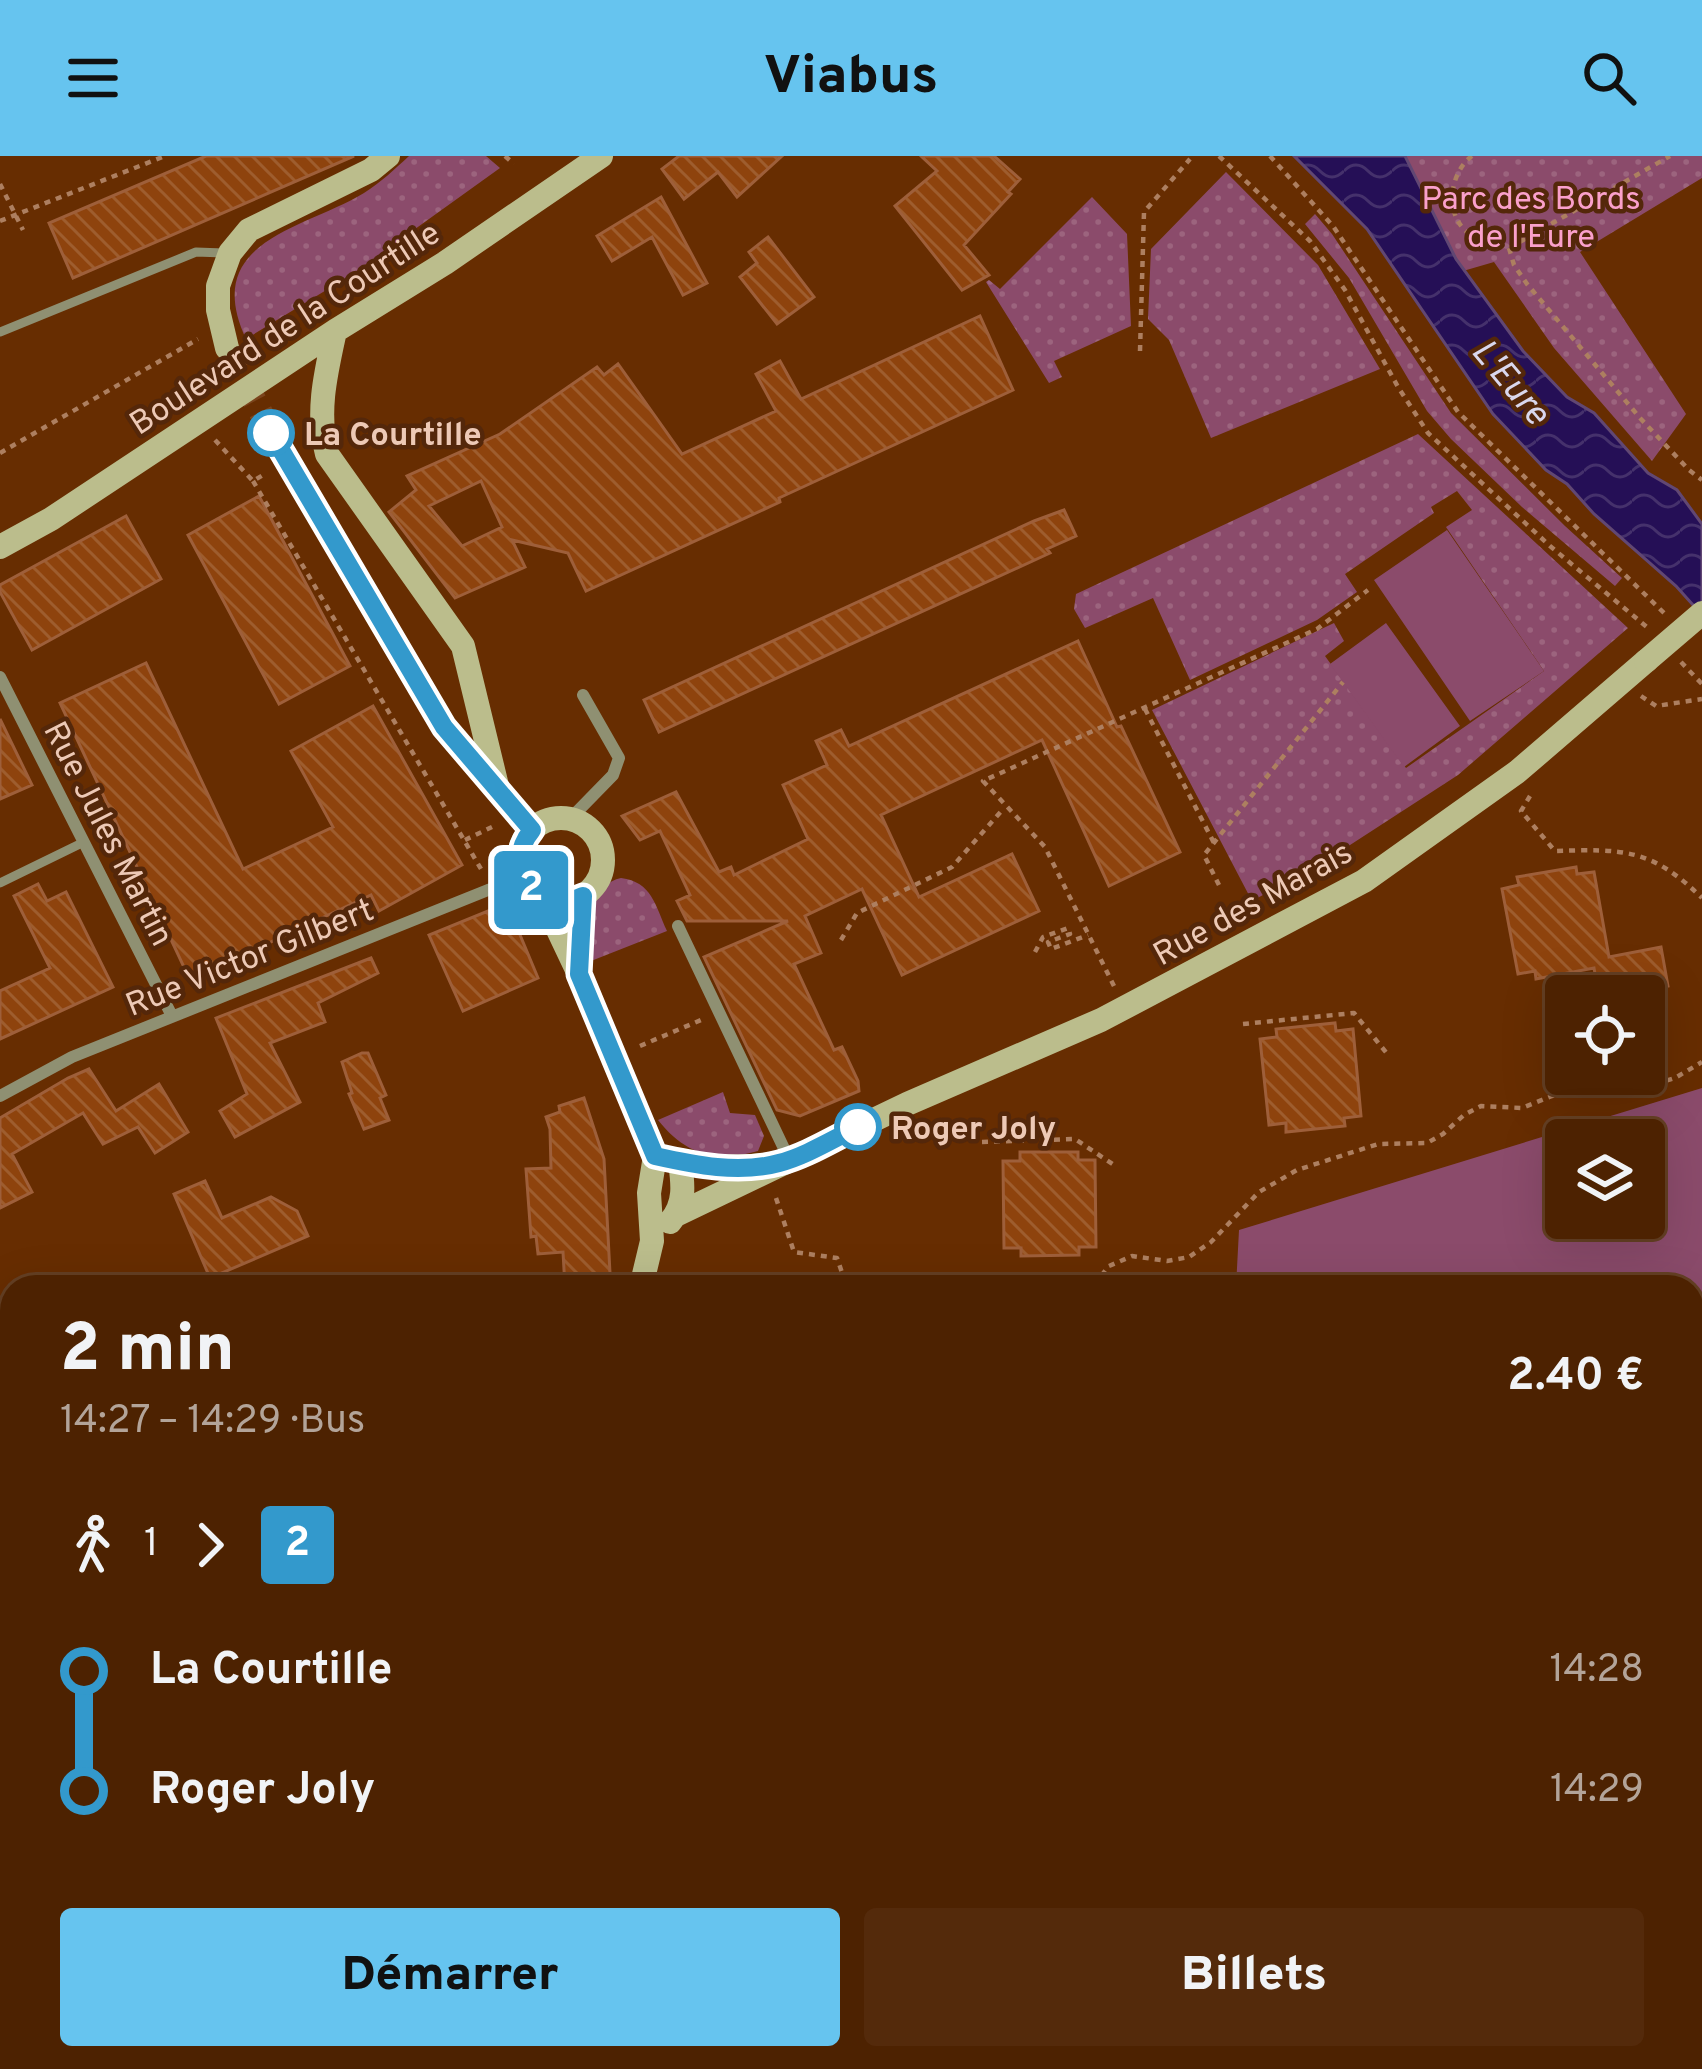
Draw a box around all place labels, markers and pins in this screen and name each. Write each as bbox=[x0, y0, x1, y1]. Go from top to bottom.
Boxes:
marker: La Courtille bbox=[249, 411, 293, 455]
place label: La Courtille bbox=[304, 416, 482, 458]
marker: Roger Joly bbox=[836, 1105, 880, 1149]
place label: Roger Joly bbox=[891, 1110, 1056, 1152]

